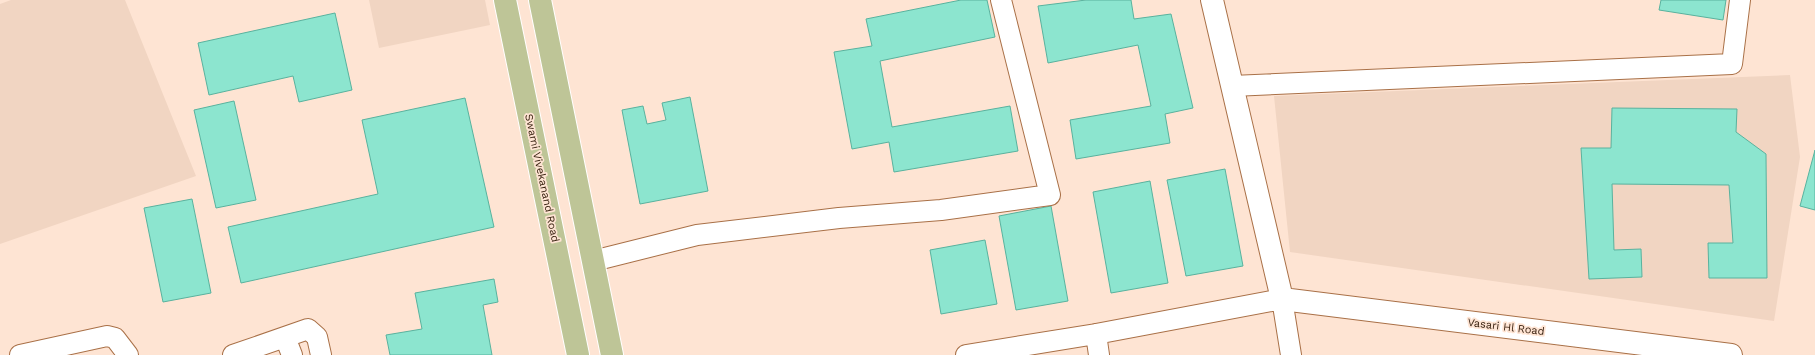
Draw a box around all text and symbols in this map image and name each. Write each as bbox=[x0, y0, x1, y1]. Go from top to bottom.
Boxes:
street label: Swami Vivekanand Road bbox=[522, 113, 562, 243]
street label: Vasari Hl Road bbox=[1467, 316, 1545, 338]

